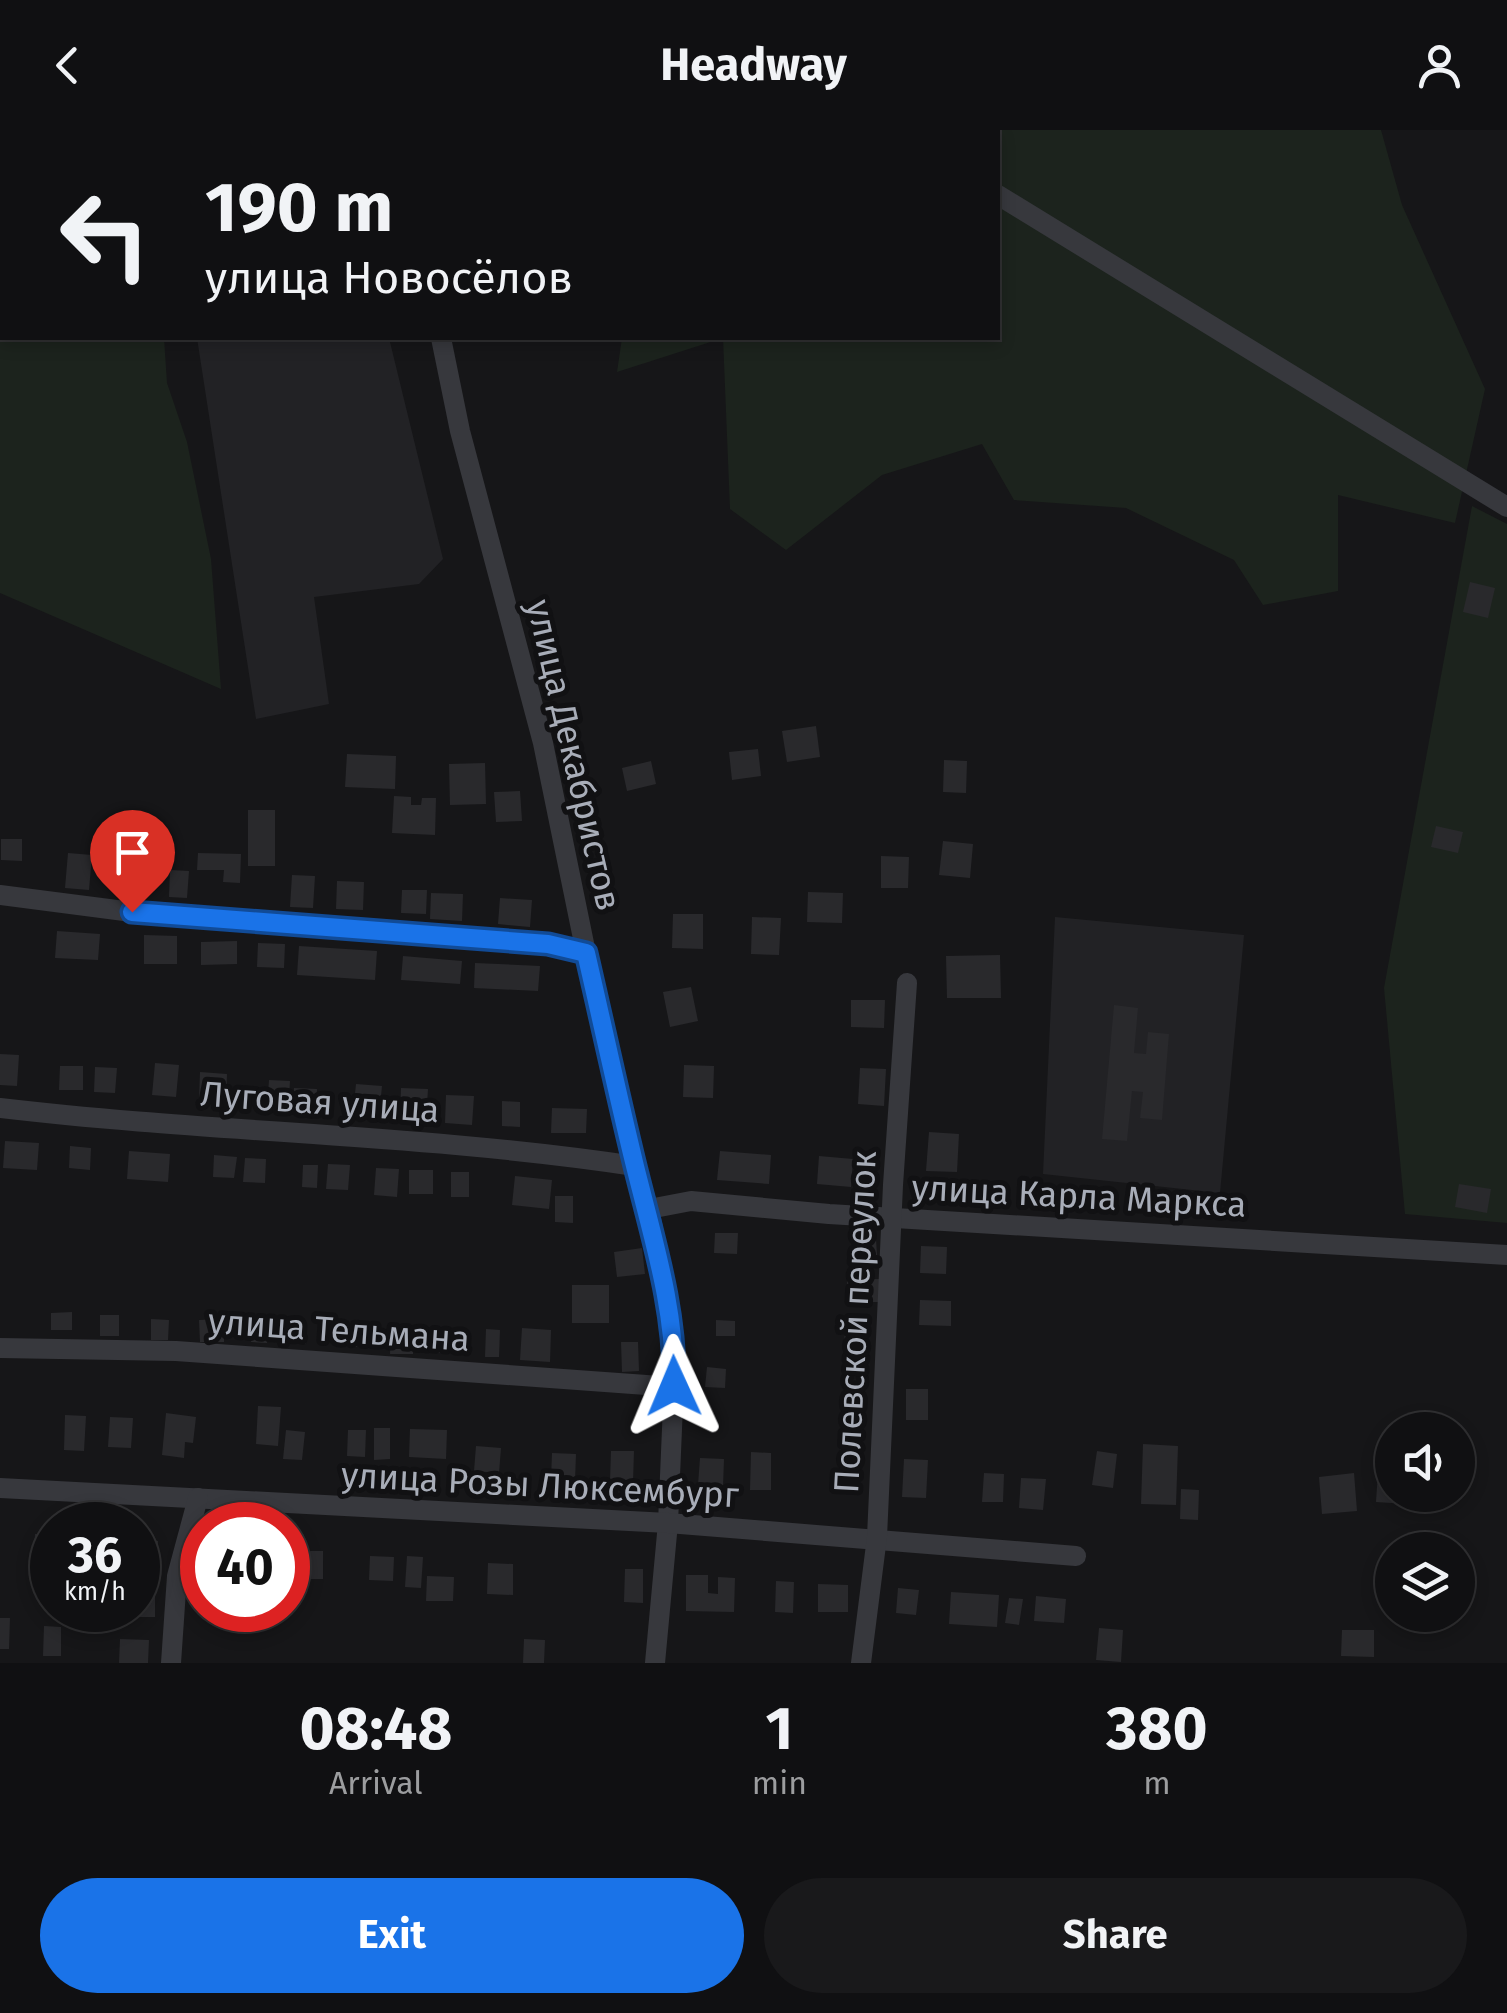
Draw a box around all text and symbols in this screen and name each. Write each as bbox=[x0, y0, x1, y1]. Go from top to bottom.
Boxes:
icon: back bbox=[40, 38, 95, 93]
text: Headway bbox=[660, 38, 847, 92]
icon: person bbox=[1412, 38, 1467, 93]
text: 190 m bbox=[205, 166, 393, 250]
icon: left bbox=[40, 170, 170, 300]
text: улица Новосёлов bbox=[205, 251, 573, 305]
street label: улица Декабристов bbox=[518, 595, 630, 915]
pin bbox=[90, 810, 175, 913]
icon: arrive bbox=[105, 825, 160, 880]
street label: Луговая улица bbox=[199, 1073, 441, 1131]
street label: Полевской переулок bbox=[825, 1150, 885, 1494]
street label: улица Карла Маркса bbox=[910, 1166, 1248, 1226]
street label: улица Тельмана bbox=[207, 1300, 471, 1360]
position arrow bbox=[622, 1334, 726, 1438]
map controls bbox=[1375, 1412, 1475, 1632]
button: sound bbox=[1375, 1412, 1475, 1512]
street label: улица Розы Люксембург bbox=[340, 1454, 740, 1516]
speed limit sign: 40 bbox=[180, 1502, 310, 1632]
text: 36 bbox=[68, 1525, 122, 1585]
button: layers bbox=[1375, 1532, 1475, 1632]
text: km/h bbox=[64, 1577, 126, 1607]
text: 08:48 bbox=[299, 1693, 452, 1765]
text: 1 bbox=[765, 1693, 793, 1765]
text: 380 bbox=[1106, 1693, 1208, 1765]
text: Arrival bbox=[329, 1764, 423, 1802]
text: min bbox=[752, 1764, 807, 1802]
text: m bbox=[1143, 1764, 1171, 1802]
button: Exit bbox=[40, 1878, 744, 1993]
button: Share bbox=[764, 1878, 1467, 1993]

